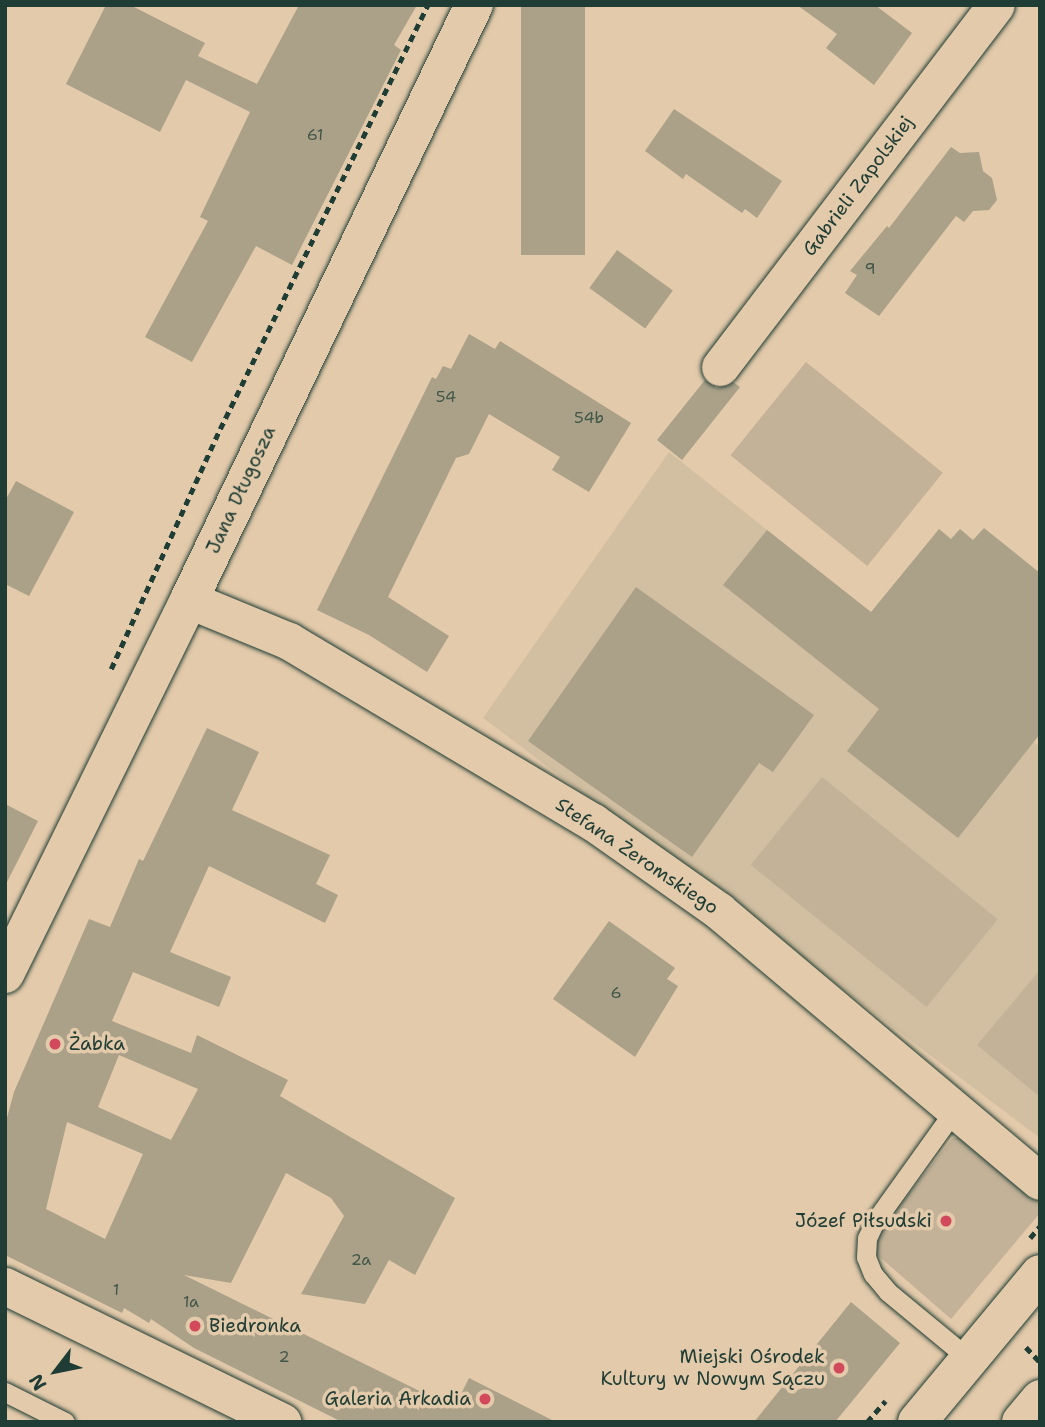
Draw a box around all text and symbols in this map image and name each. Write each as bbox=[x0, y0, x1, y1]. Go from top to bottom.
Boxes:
street label: Gabrieli Zapolskiej bbox=[798, 111, 918, 261]
house number: 61 bbox=[307, 125, 323, 145]
house number: 9 bbox=[864, 259, 876, 279]
house number: 54 bbox=[436, 387, 456, 407]
house number: 54b bbox=[574, 408, 604, 428]
street label: Jana Długosza bbox=[202, 423, 280, 557]
street label: Stefana Żeromskiego bbox=[551, 793, 723, 919]
house number: 6 bbox=[610, 983, 622, 1003]
place label: Żabka bbox=[69, 1033, 125, 1055]
marker: Żabka bbox=[47, 1036, 63, 1052]
place label: Józef Piłsudski bbox=[795, 1210, 932, 1232]
marker: Józef Piłsudski bbox=[938, 1213, 954, 1229]
house number: 2a bbox=[351, 1250, 371, 1270]
house number: 1 bbox=[113, 1280, 119, 1300]
house number: 1a bbox=[183, 1292, 199, 1312]
place label: Biedronka bbox=[209, 1315, 301, 1337]
marker: Biedronka bbox=[187, 1318, 203, 1334]
north arrow bbox=[21, 1336, 91, 1406]
place label: Miejski Ośrodek Kultury w Nowym Sączu bbox=[600, 1346, 825, 1390]
house number: 2 bbox=[278, 1347, 290, 1367]
marker: Miejski Ośrodek Kultury w Nowym Sączu bbox=[831, 1360, 847, 1376]
text: N bbox=[23, 1369, 52, 1395]
place label: Galeria Arkadia bbox=[325, 1388, 471, 1410]
marker: Galeria Arkadia bbox=[477, 1391, 493, 1407]

